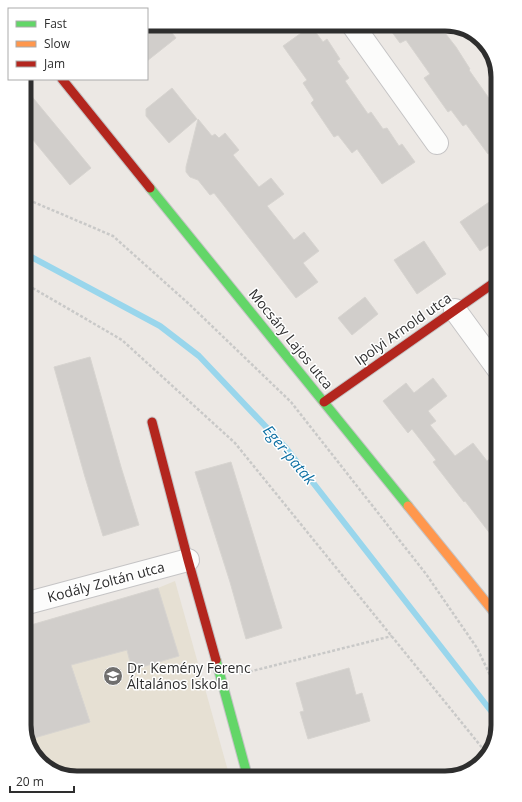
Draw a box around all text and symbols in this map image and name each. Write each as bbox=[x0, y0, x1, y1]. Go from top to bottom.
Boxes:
legend bbox=[8, 8, 148, 80]
text: Fast bbox=[44, 15, 67, 32]
text: Slow bbox=[44, 35, 71, 52]
text: Jam bbox=[43, 55, 65, 72]
street label: Mocsáry Lajos utca bbox=[245, 285, 338, 393]
street label: Ipolyi Arnold utca bbox=[351, 288, 455, 369]
water label: Eger-patak bbox=[259, 421, 321, 489]
street label: Kodály Zoltán utca bbox=[45, 557, 167, 606]
place label: Dr. Kemény Ferenc Általános Iskola bbox=[127, 658, 251, 693]
school or university icon: Dr. Kemény Ferenc Általános Iskola bbox=[102, 665, 124, 687]
scale bar bbox=[10, 768, 74, 794]
text: 20 m bbox=[16, 773, 44, 790]

